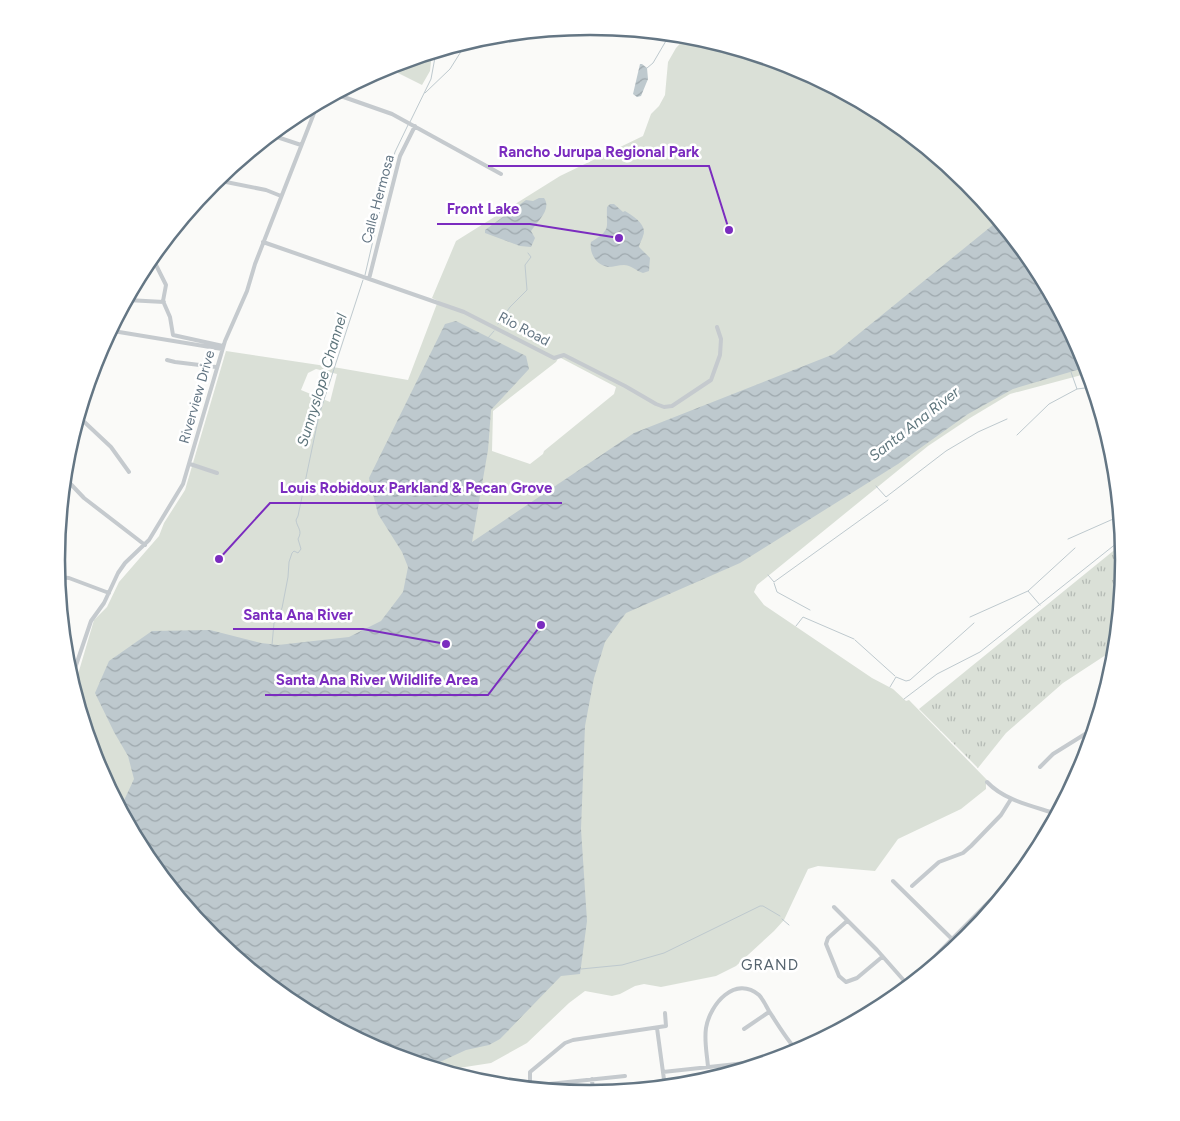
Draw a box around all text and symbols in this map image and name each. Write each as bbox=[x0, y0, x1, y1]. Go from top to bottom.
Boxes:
callout: Rancho Jurupa Regional Park bbox=[488, 136, 709, 166]
text: Rancho Jurupa Regional Park bbox=[499, 143, 699, 161]
street label: Calle Hermosa bbox=[358, 153, 398, 245]
callout: Front Lake bbox=[437, 194, 530, 224]
text: Front Lake bbox=[447, 200, 520, 218]
street label: Rio Road bbox=[495, 308, 553, 350]
water label: Sunnyslope Channel bbox=[293, 311, 351, 449]
street label: Riverview Drive bbox=[176, 348, 219, 446]
water label: Santa Ana River bbox=[865, 383, 963, 465]
callout: Louis Robidoux Parkland & Pecan Grove bbox=[270, 473, 562, 503]
text: Louis Robidoux Parkland & Pecan Grove bbox=[280, 479, 553, 497]
callout: Santa Ana River bbox=[233, 599, 363, 629]
text: Santa Ana River bbox=[243, 606, 353, 624]
callout: Santa Ana River Wildlife Area bbox=[265, 665, 488, 695]
text: Santa Ana River Wildlife Area bbox=[276, 671, 478, 689]
district label: GRAND bbox=[741, 956, 799, 974]

